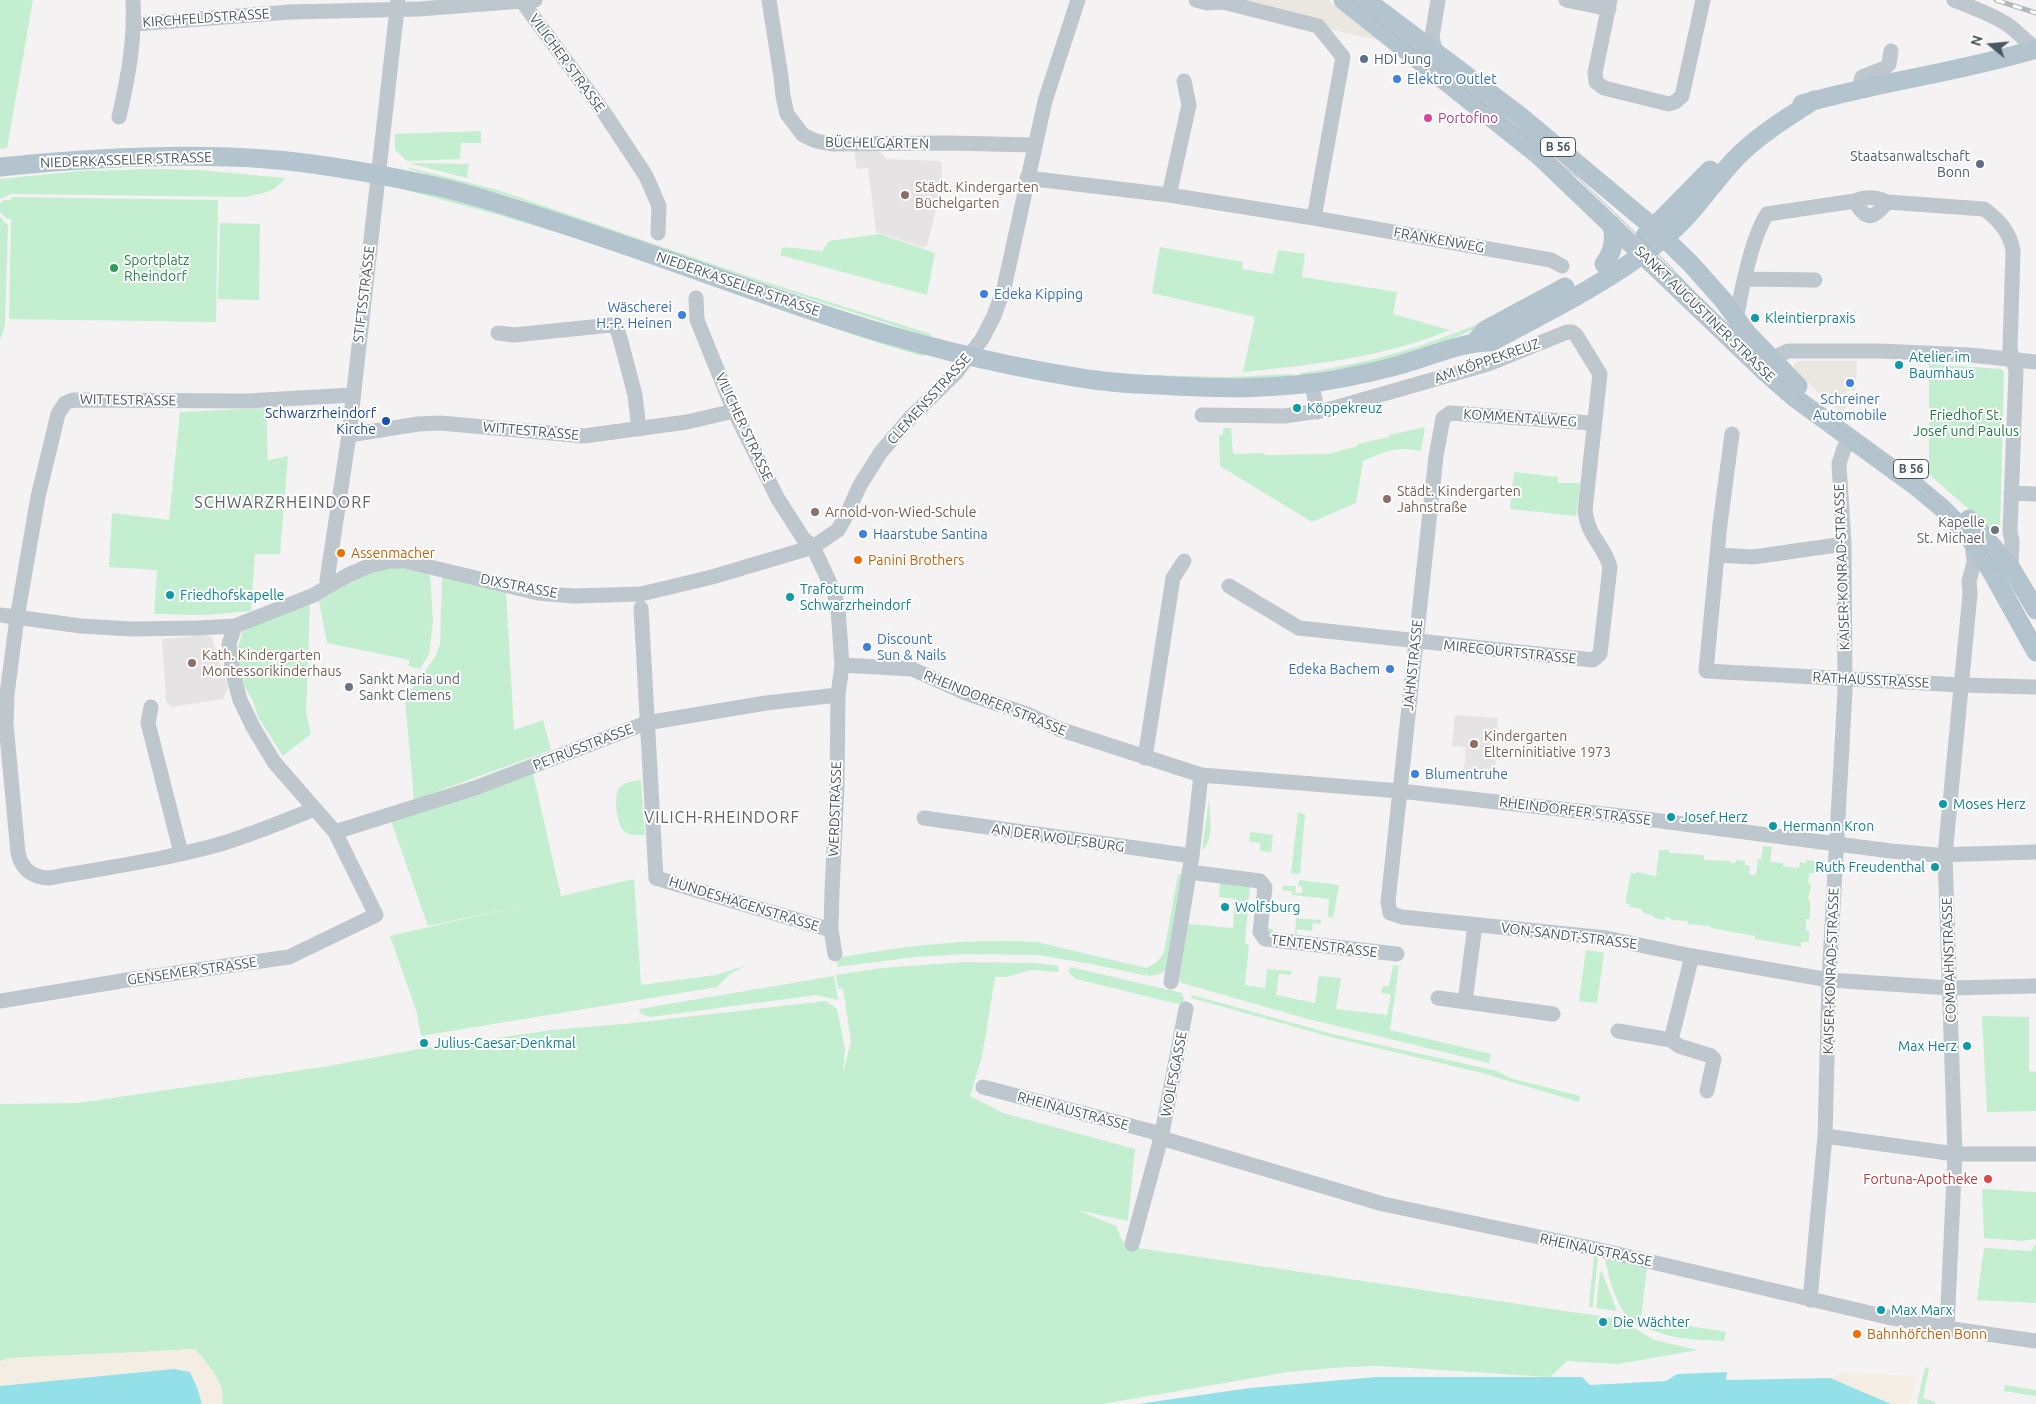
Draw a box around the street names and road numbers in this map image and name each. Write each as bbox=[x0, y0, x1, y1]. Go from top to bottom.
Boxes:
street label: KIRCHFELDSTRASSE bbox=[142, 5, 270, 31]
street label: VILICHER STRASSE bbox=[526, 11, 608, 115]
street label: BÜCHELGARTEN bbox=[825, 134, 929, 152]
road number: B 56 bbox=[1540, 138, 1576, 156]
street label: NIEDERKASSELER STRASSE bbox=[40, 149, 212, 171]
street label: FRANKENWEG bbox=[1392, 224, 1486, 256]
street label: SANKT AUGUSTINER STRASSE bbox=[1631, 243, 1779, 385]
street label: STIFTSSTRASSE bbox=[350, 245, 378, 343]
street label: NIEDERKASSELER STRASSE bbox=[654, 248, 822, 320]
street label: AM KÖPPEKREUZ bbox=[1432, 335, 1542, 387]
street label: CLEMENSSTRASSE bbox=[884, 350, 974, 448]
street label: VILICHER STRASSE bbox=[712, 370, 776, 484]
street label: WITTESTRASSE bbox=[80, 391, 176, 409]
street label: KOMMENTALWEG bbox=[1463, 406, 1577, 430]
street label: WITTESTRASSE bbox=[482, 418, 580, 444]
road number: B 56 bbox=[1894, 459, 1928, 478]
street label: KAISER-KONRAD-STRASSE bbox=[1831, 483, 1853, 651]
street label: DIXSTRASSE bbox=[479, 570, 559, 602]
street label: JAHNSTRASSE bbox=[1400, 618, 1426, 712]
street label: MIRECOURTSTRASSE bbox=[1443, 637, 1577, 667]
street label: RHEINDORFER STRASSE bbox=[921, 667, 1069, 739]
street label: RATHAUSSTRASSE bbox=[1812, 669, 1930, 691]
street label: PETRUSSTRASSE bbox=[531, 720, 635, 774]
street label: WERDSTRASSE bbox=[825, 761, 845, 857]
street label: RHEINDORFER STRASSE bbox=[1498, 793, 1652, 829]
street label: AN DER WOLFSBURG bbox=[991, 820, 1125, 856]
street label: HUNDESHAGENSTRASSE bbox=[667, 873, 821, 935]
street label: KAISER-KONRAD-STRASSE bbox=[1820, 887, 1842, 1055]
street label: COMBAHNSTRASSE bbox=[1938, 897, 1960, 1023]
street label: VON-SANDT-STRASSE bbox=[1500, 919, 1638, 953]
street label: TENTENSTRASSE bbox=[1270, 931, 1378, 961]
street label: GENSEMER STRASSE bbox=[126, 954, 258, 988]
street label: WOLFSGASSE bbox=[1157, 1030, 1191, 1118]
street label: RHEINAUSTRASSE bbox=[1015, 1088, 1131, 1134]
street label: RHEINAUSTRASSE bbox=[1538, 1230, 1654, 1270]

